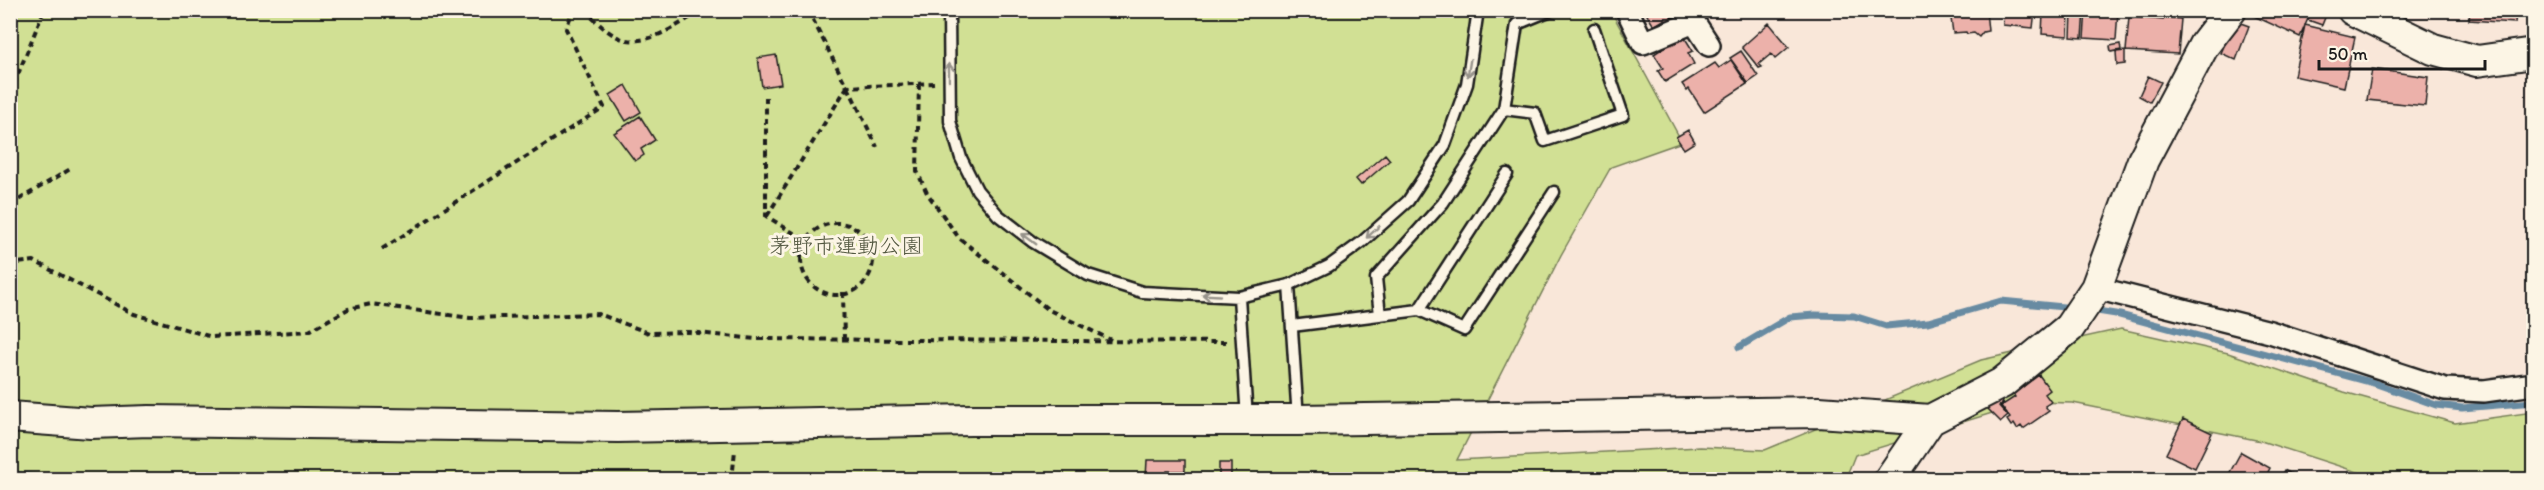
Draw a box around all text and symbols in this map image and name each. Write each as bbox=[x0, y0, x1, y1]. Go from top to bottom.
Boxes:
scale bar bbox=[2319, 33, 2486, 71]
text: 50 m bbox=[2328, 43, 2368, 65]
one-way arrow bbox=[1464, 58, 1475, 78]
one-way arrow bbox=[943, 62, 955, 82]
one-way arrow bbox=[1366, 225, 1381, 239]
park label: 茅野市運動公園 bbox=[769, 232, 923, 259]
one-way arrow bbox=[1021, 232, 1037, 245]
one-way arrow bbox=[1201, 290, 1221, 301]

